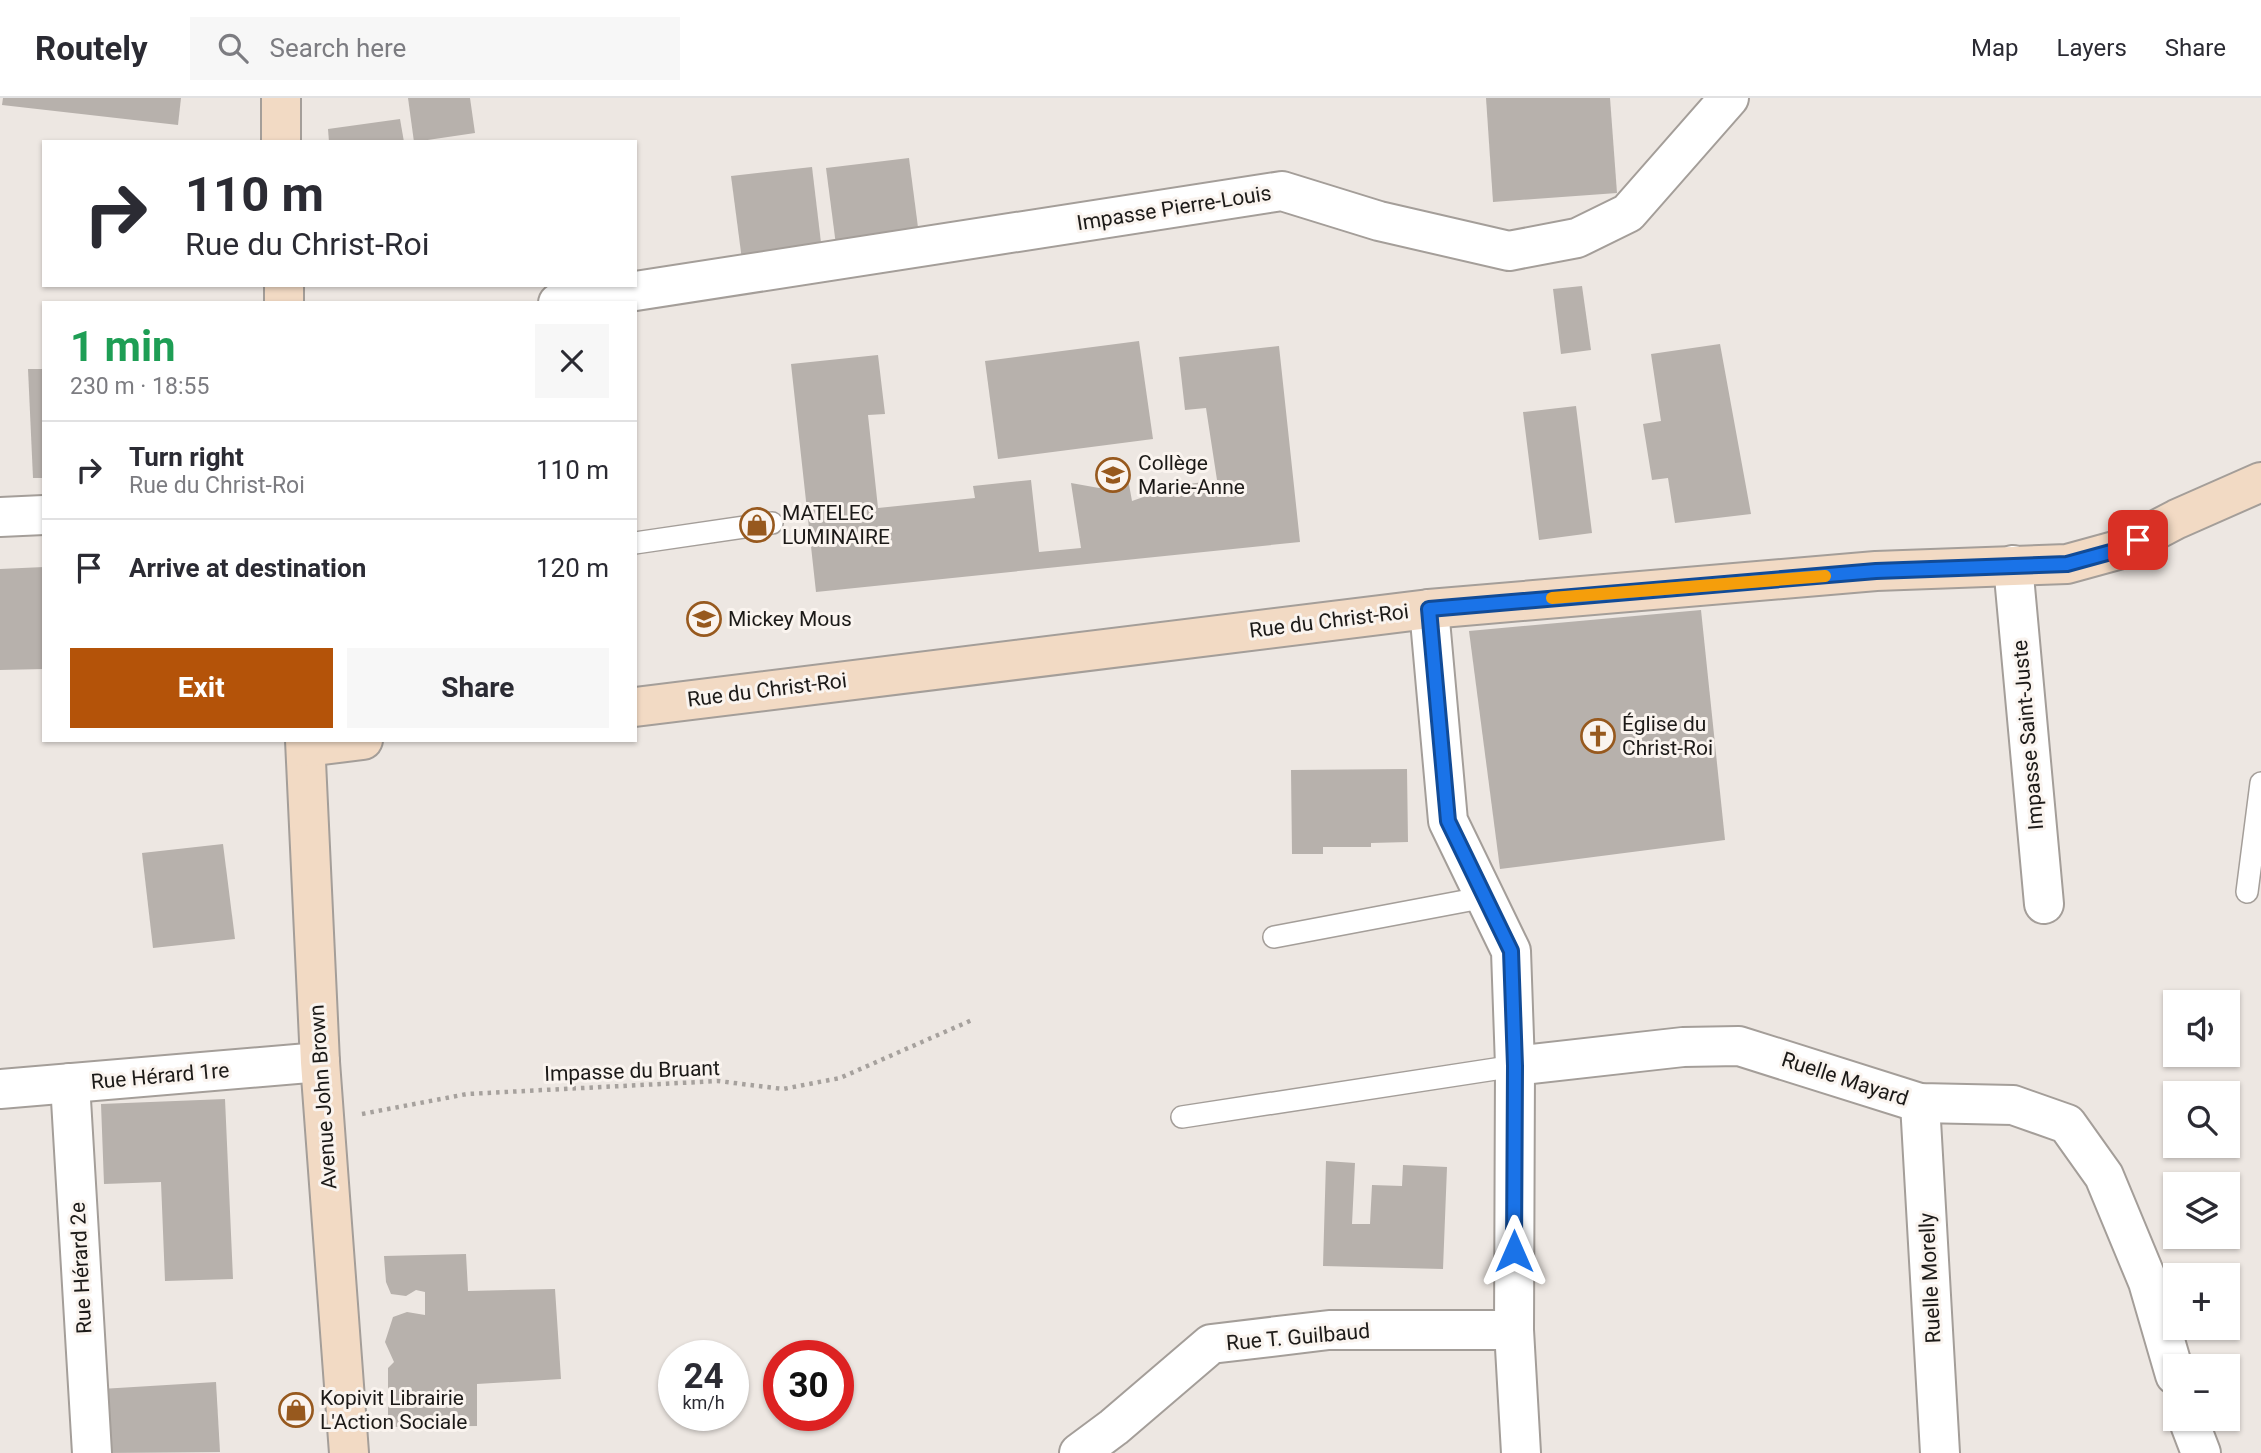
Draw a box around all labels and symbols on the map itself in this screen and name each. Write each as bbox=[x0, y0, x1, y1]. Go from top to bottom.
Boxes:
street label: Impasse Pierre-Louis bbox=[1075, 181, 1273, 235]
place label: Collège Marie-Anne bbox=[1138, 451, 1245, 499]
school or university icon: Collège Marie-Anne bbox=[1094, 456, 1132, 494]
place label: MATELEC LUMINAIRE bbox=[782, 501, 890, 549]
shop icon: MATELEC LUMINAIRE bbox=[738, 506, 776, 544]
pin bbox=[2108, 510, 2168, 570]
street label: Rue du Christ-Roi bbox=[1248, 599, 1410, 643]
school or university icon: Mickey Mous bbox=[685, 600, 723, 638]
place label: Mickey Mous bbox=[728, 607, 852, 631]
street label: Impasse Saint-Juste bbox=[2008, 639, 2048, 831]
street label: Rue du Christ-Roi bbox=[686, 668, 848, 712]
place label: Église du Christ-Roi bbox=[1622, 712, 1713, 760]
church icon: Église du Christ-Roi bbox=[1579, 717, 1617, 755]
street label: Avenue John Brown bbox=[305, 1004, 341, 1190]
street label: Ruelle Mayard bbox=[1779, 1047, 1911, 1111]
street label: Impasse du Bruant bbox=[544, 1056, 720, 1086]
street label: Rue Hérard 1re bbox=[90, 1058, 230, 1094]
street label: Rue Hérard 2e bbox=[66, 1201, 96, 1335]
street label: Ruelle Morelly bbox=[1915, 1212, 1945, 1344]
position arrow bbox=[1477, 1214, 1551, 1288]
street label: Rue T. Guilbaud bbox=[1225, 1319, 1371, 1355]
speed limit sign: 30 bbox=[763, 1340, 854, 1431]
place label: Kopivit Librairie L'Action Sociale bbox=[320, 1386, 467, 1434]
shop icon: Kopivit Librairie L'Action Sociale bbox=[277, 1391, 315, 1429]

